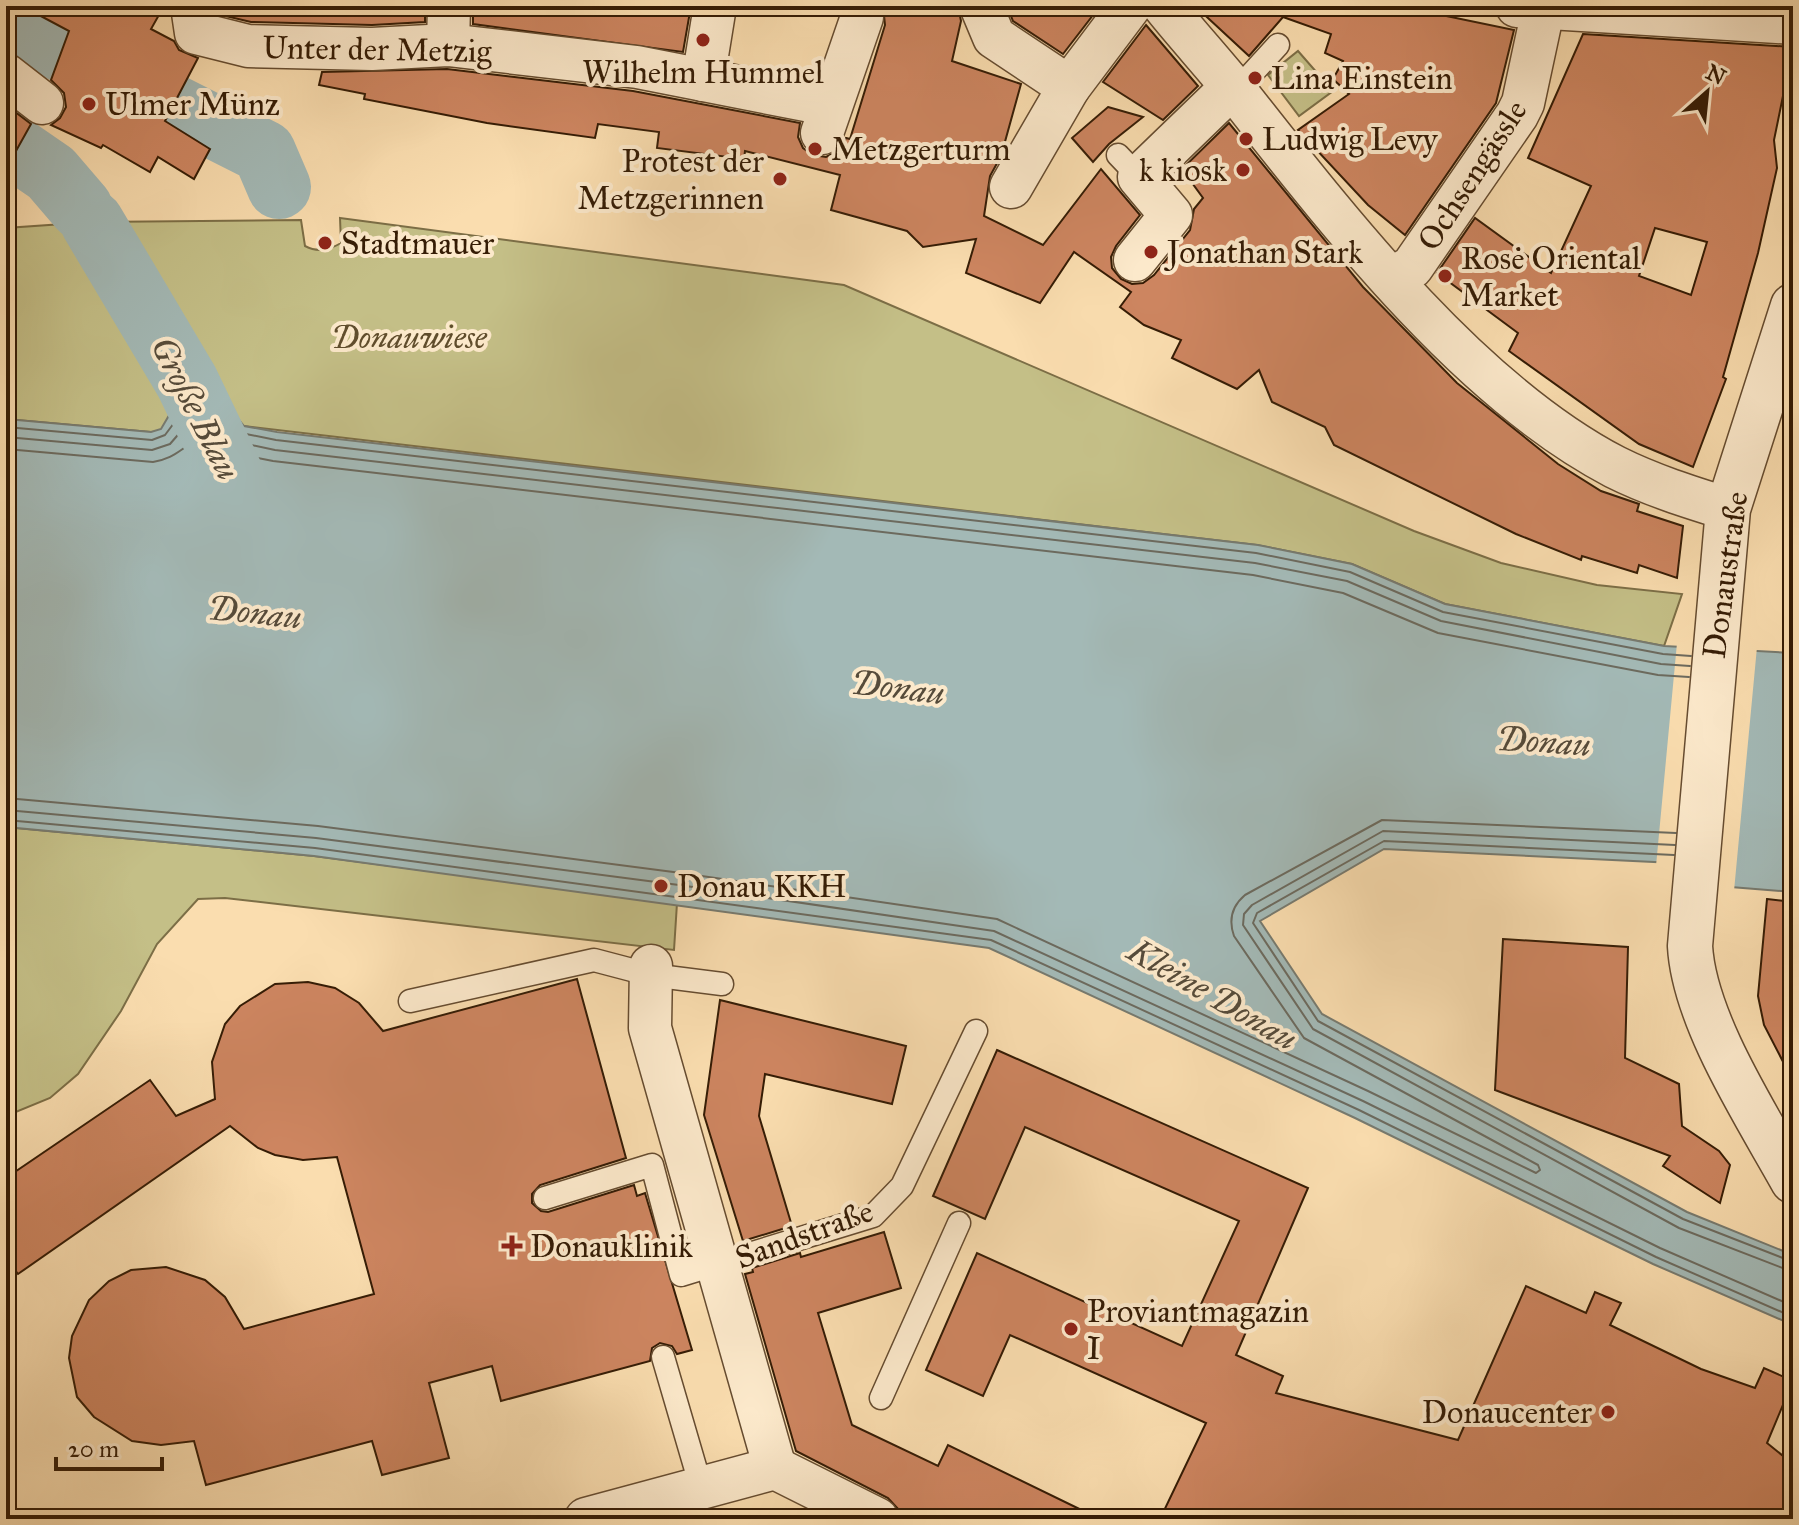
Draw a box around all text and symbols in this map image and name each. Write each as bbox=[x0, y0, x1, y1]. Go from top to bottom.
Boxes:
street label: Unter der Metzig bbox=[262, 28, 493, 71]
marker: Wilhelm Hummel bbox=[694, 31, 712, 49]
north arrow bbox=[1667, 52, 1747, 132]
place label: Wilhelm Hummel bbox=[582, 53, 824, 92]
text: N bbox=[1701, 58, 1731, 91]
place label: Lina Einstein bbox=[1271, 59, 1453, 98]
marker: Lina Einstein bbox=[1246, 69, 1264, 87]
place label: Ulmer Münz bbox=[105, 85, 280, 124]
street label: Ochsengässle bbox=[1409, 93, 1536, 258]
marker: Ulmer Münz bbox=[80, 95, 98, 113]
place label: Ludwig Levy bbox=[1262, 120, 1439, 159]
place label: Metzgerturm bbox=[831, 130, 1011, 169]
marker: Ludwig Levy bbox=[1237, 130, 1255, 148]
marker: Metzgerturm bbox=[806, 140, 824, 158]
place label: Protest der Metzgerinnen bbox=[578, 142, 764, 218]
place label: k kiosk bbox=[1139, 151, 1227, 190]
marker: k kiosk bbox=[1234, 161, 1252, 179]
marker: Protest der Metzgerinnen bbox=[771, 170, 789, 188]
place label: Stadtmauer bbox=[341, 224, 494, 263]
place label: Jonathan Stark bbox=[1164, 233, 1363, 272]
marker: Stadtmauer bbox=[316, 234, 334, 252]
place label: Rosė Oriental Market bbox=[1461, 239, 1641, 315]
marker: Jonathan Stark bbox=[1142, 243, 1160, 261]
marker: Rosė Oriental Market bbox=[1436, 267, 1454, 285]
park label: Donauwiese bbox=[331, 318, 488, 357]
water label: Große Blau bbox=[142, 330, 249, 487]
street label: Donaustraße bbox=[1694, 489, 1756, 661]
water label: Donau bbox=[206, 587, 304, 638]
water label: Donau bbox=[849, 661, 947, 714]
water label: Donau bbox=[1496, 718, 1592, 765]
place label: Donau KKH bbox=[677, 867, 846, 906]
marker: Donau KKH bbox=[652, 877, 670, 895]
water label: Kleine Donau bbox=[1119, 929, 1305, 1059]
street label: Sandstraße bbox=[730, 1192, 878, 1277]
place label: Donauklinik bbox=[530, 1227, 693, 1266]
marker: Donauklinik bbox=[501, 1235, 523, 1257]
place label: Proviantmagazin I bbox=[1087, 1292, 1309, 1368]
marker: Proviantmagazin I bbox=[1062, 1320, 1080, 1338]
place label: Donaucenter bbox=[1422, 1393, 1592, 1432]
marker: Donaucenter bbox=[1599, 1403, 1617, 1421]
scale bar bbox=[56, 1421, 162, 1471]
text: 20 m bbox=[68, 1434, 119, 1464]

